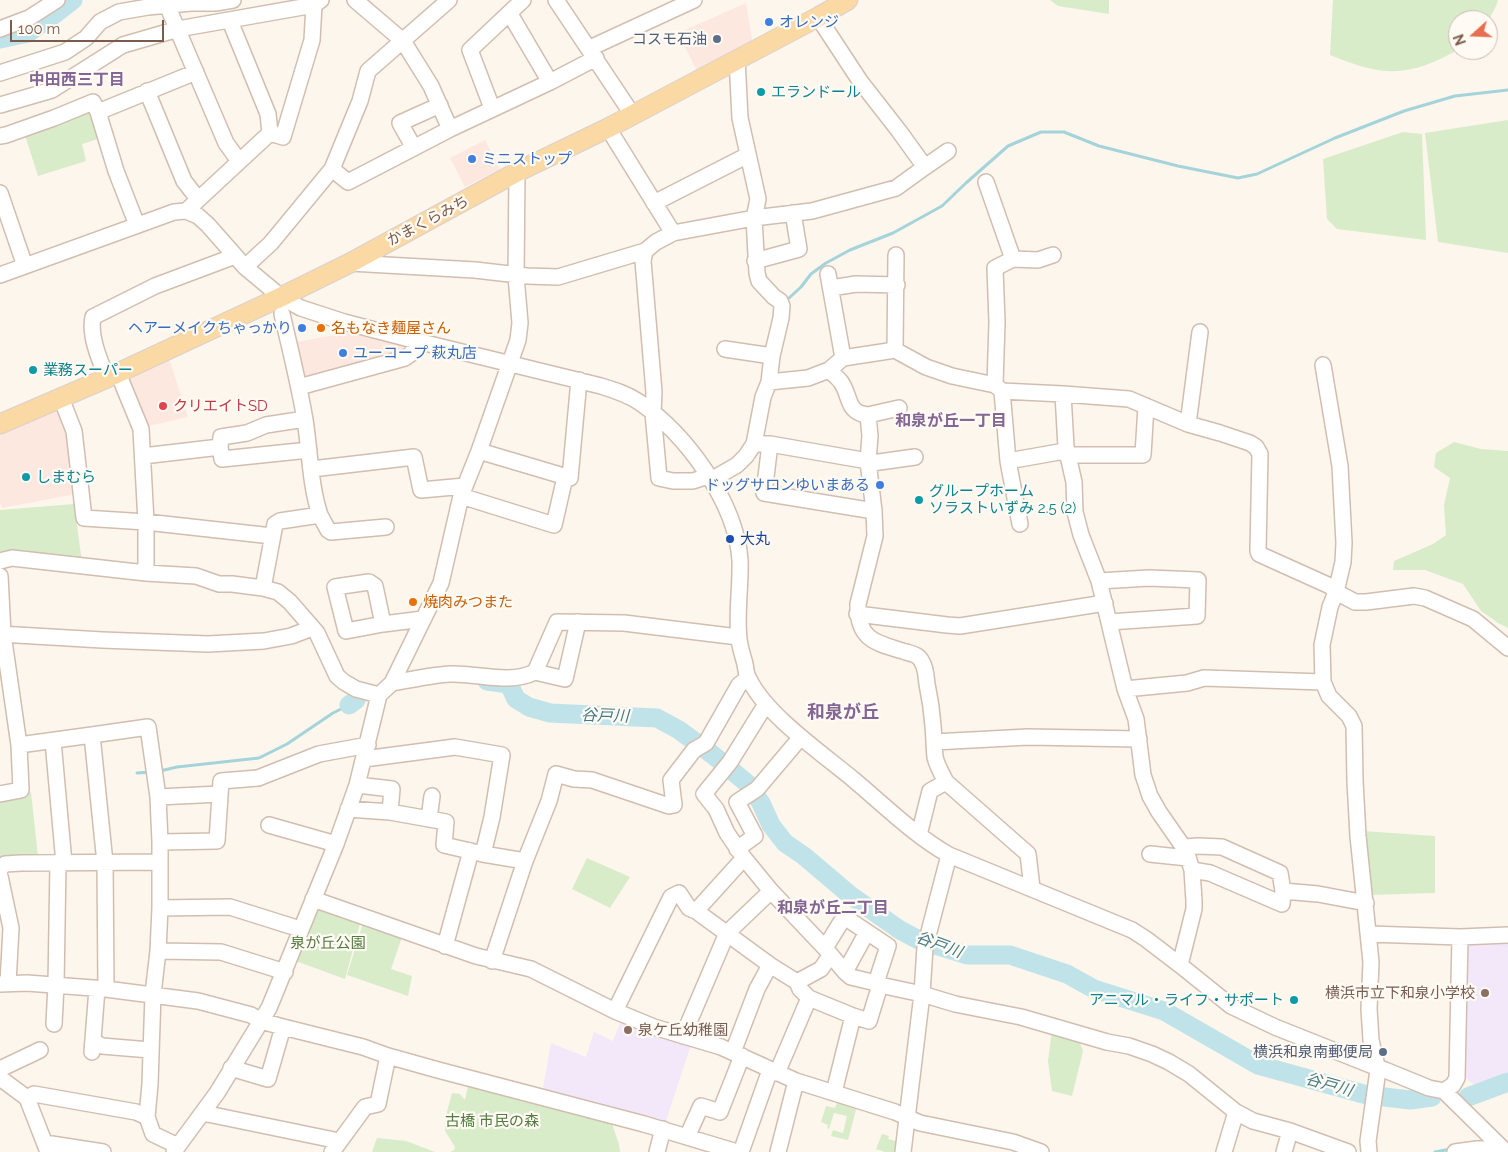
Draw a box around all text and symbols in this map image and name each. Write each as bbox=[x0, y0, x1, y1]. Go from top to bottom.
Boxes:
scale bar bbox=[12, 10, 166, 42]
north arrow bbox=[1448, 10, 1498, 60]
place label: オレンジ bbox=[779, 13, 839, 31]
marker: オレンジ bbox=[763, 16, 775, 28]
text: 100 m bbox=[18, 20, 60, 38]
place label: コスモ石油 bbox=[632, 30, 707, 48]
text: N bbox=[1450, 32, 1469, 48]
marker: コスモ石油 bbox=[711, 33, 723, 45]
district label: 中田西三丁目 bbox=[29, 70, 125, 90]
place label: エランドール bbox=[771, 83, 861, 101]
marker: エランドール bbox=[755, 86, 767, 98]
place label: ミニストップ bbox=[482, 150, 572, 168]
marker: ミニストップ bbox=[466, 153, 478, 165]
street label: かまくらみち bbox=[384, 192, 472, 250]
place label: ヘアーメイクちゃっかり bbox=[128, 319, 292, 337]
place label: 名もなき麺屋さん bbox=[331, 319, 451, 337]
marker: ヘアーメイクちゃっかり bbox=[296, 322, 308, 334]
marker: 名もなき麺屋さん bbox=[315, 322, 327, 334]
place label: ユーコープ 萩丸店 bbox=[353, 344, 477, 362]
marker: ユーコープ 萩丸店 bbox=[337, 347, 349, 359]
place label: 業務スーパー bbox=[43, 361, 133, 379]
marker: 業務スーパー bbox=[27, 364, 39, 376]
place label: クリエイトSD bbox=[173, 397, 268, 415]
marker: クリエイトSD bbox=[157, 400, 169, 412]
district label: 和泉が丘一丁目 bbox=[895, 411, 1007, 431]
place label: しまむら bbox=[36, 468, 96, 486]
marker: しまむら bbox=[20, 471, 32, 483]
place label: ドッグサロンゆいまある bbox=[705, 476, 870, 494]
marker: ドッグサロンゆいまある bbox=[874, 479, 886, 491]
place label: グループホーム ソラストいずみ 2.5 (2) bbox=[929, 482, 1076, 517]
marker: グループホーム ソラストいずみ 2.5 (2) bbox=[913, 494, 925, 506]
place label: 大丸 bbox=[740, 530, 770, 548]
marker: 大丸 bbox=[724, 533, 736, 545]
place label: 焼肉みつまた bbox=[423, 593, 513, 611]
marker: 焼肉みつまた bbox=[407, 596, 419, 608]
district label: 和泉が丘 bbox=[807, 702, 879, 724]
water label: 谷戸川 bbox=[581, 706, 629, 726]
district label: 和泉が丘二丁目 bbox=[777, 898, 889, 918]
water label: 谷戸川 bbox=[913, 928, 965, 962]
park label: 泉が丘公園 bbox=[291, 934, 365, 952]
place label: 横浜市立下和泉小学校 bbox=[1325, 984, 1475, 1002]
marker: 横浜市立下和泉小学校 bbox=[1479, 987, 1491, 999]
place label: アニマル・ライフ・サポート bbox=[1089, 991, 1284, 1009]
marker: アニマル・ライフ・サポート bbox=[1288, 994, 1300, 1006]
place label: 泉ケ丘幼稚園 bbox=[638, 1021, 728, 1039]
marker: 泉ケ丘幼稚園 bbox=[622, 1024, 634, 1036]
place label: 横浜和泉南郵便局 bbox=[1253, 1043, 1373, 1061]
marker: 横浜和泉南郵便局 bbox=[1377, 1046, 1389, 1058]
water label: 谷戸川 bbox=[1303, 1069, 1355, 1101]
park label: 古橋 市民の森 bbox=[445, 1112, 539, 1130]

